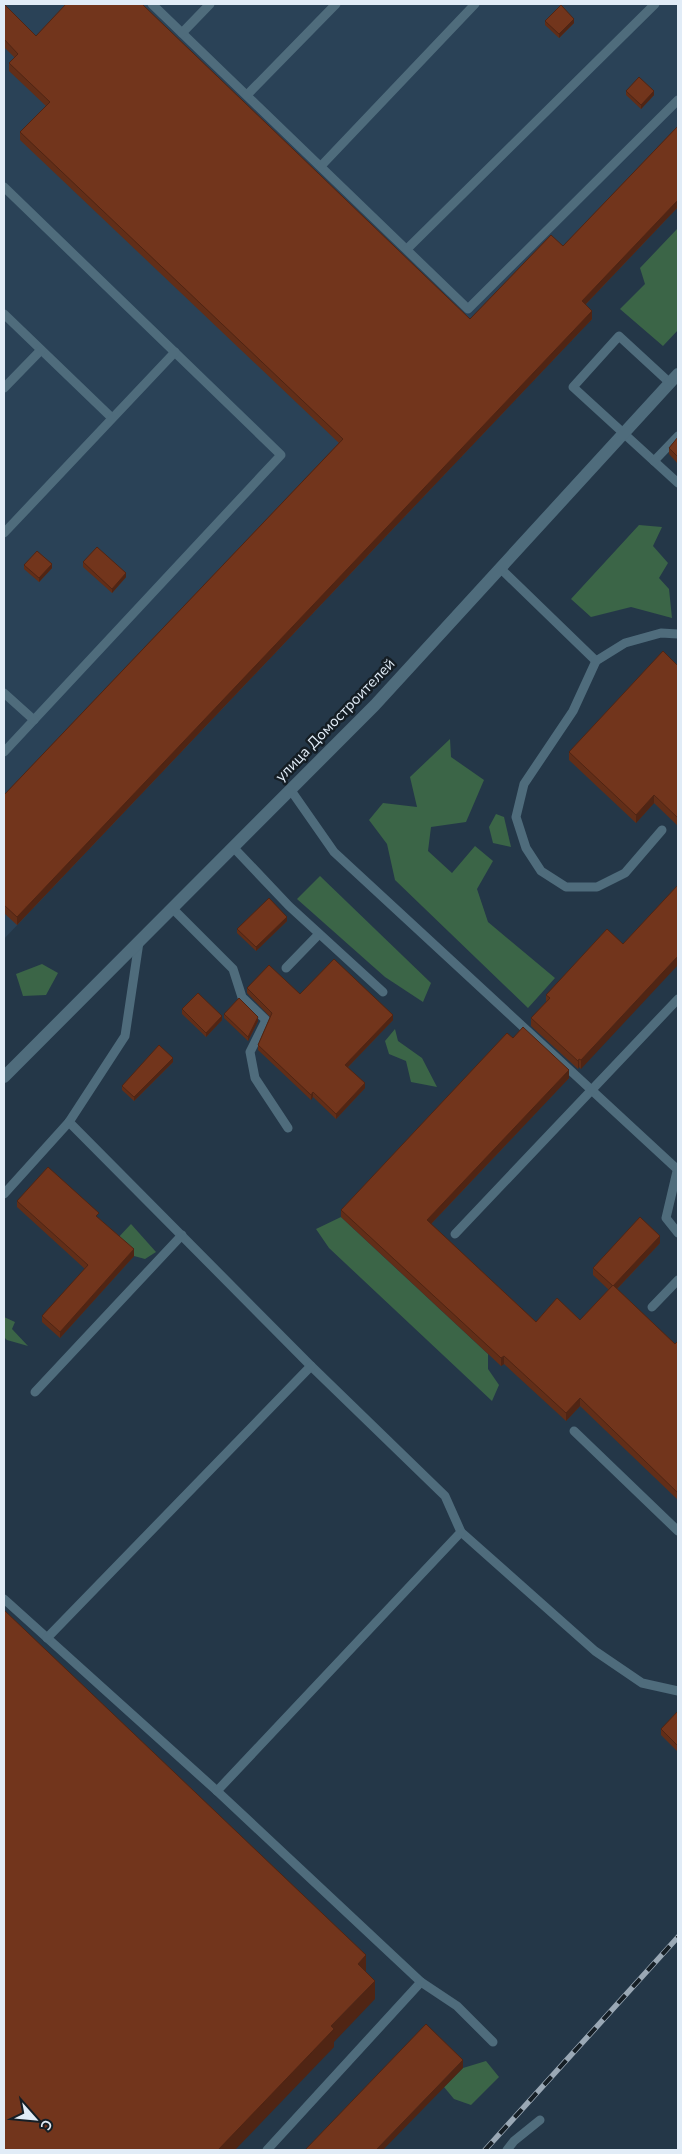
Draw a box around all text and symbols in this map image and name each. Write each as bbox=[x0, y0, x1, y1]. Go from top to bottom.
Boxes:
street label: улица Домостроителей bbox=[271, 654, 399, 786]
north arrow bbox=[10, 2094, 60, 2144]
text: С bbox=[35, 2116, 57, 2134]

